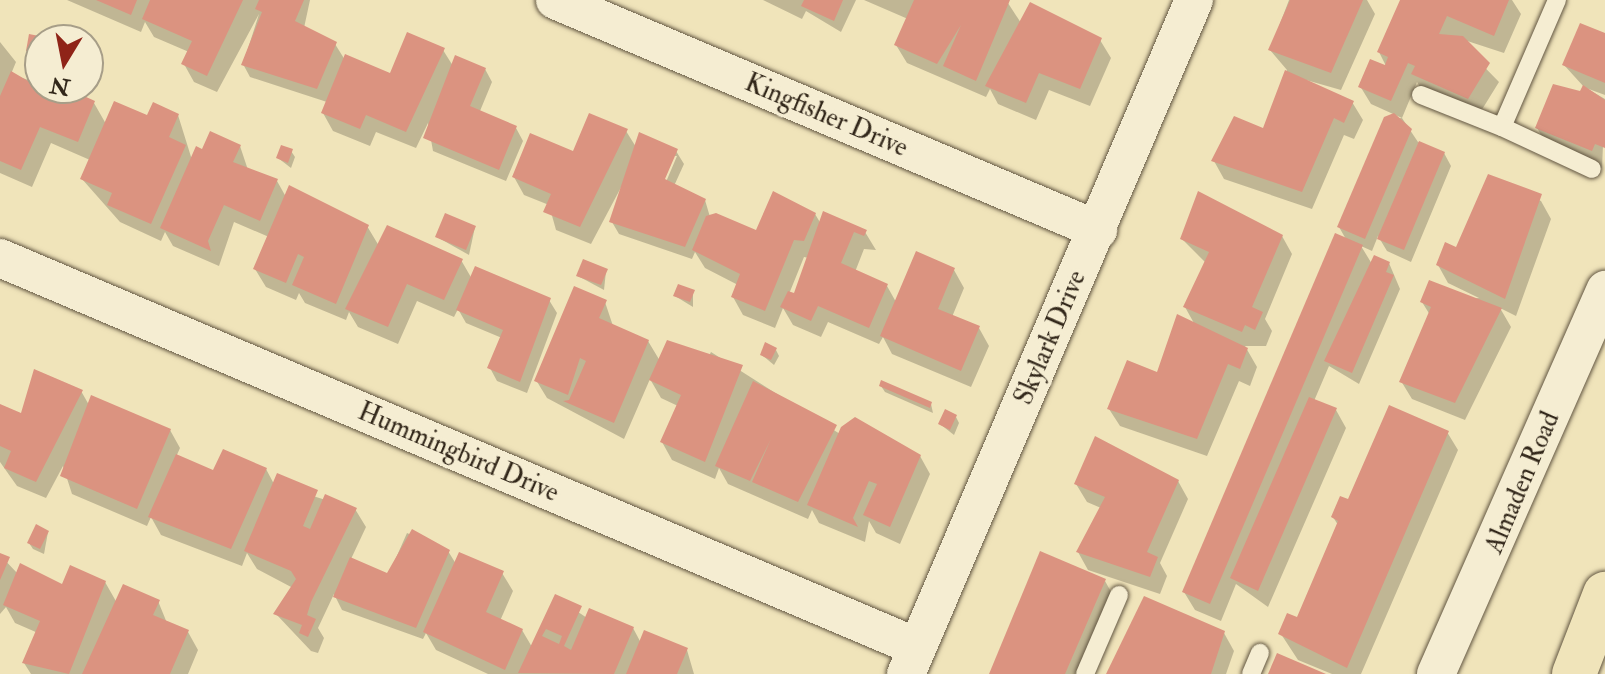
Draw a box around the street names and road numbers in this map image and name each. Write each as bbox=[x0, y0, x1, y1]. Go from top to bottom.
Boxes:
street label: Kingfisher Drive bbox=[740, 68, 912, 164]
street label: Skylark Drive bbox=[1009, 266, 1093, 410]
street label: Hummingbird Drive bbox=[353, 397, 563, 509]
street label: Almaden Road bbox=[1479, 407, 1567, 559]

